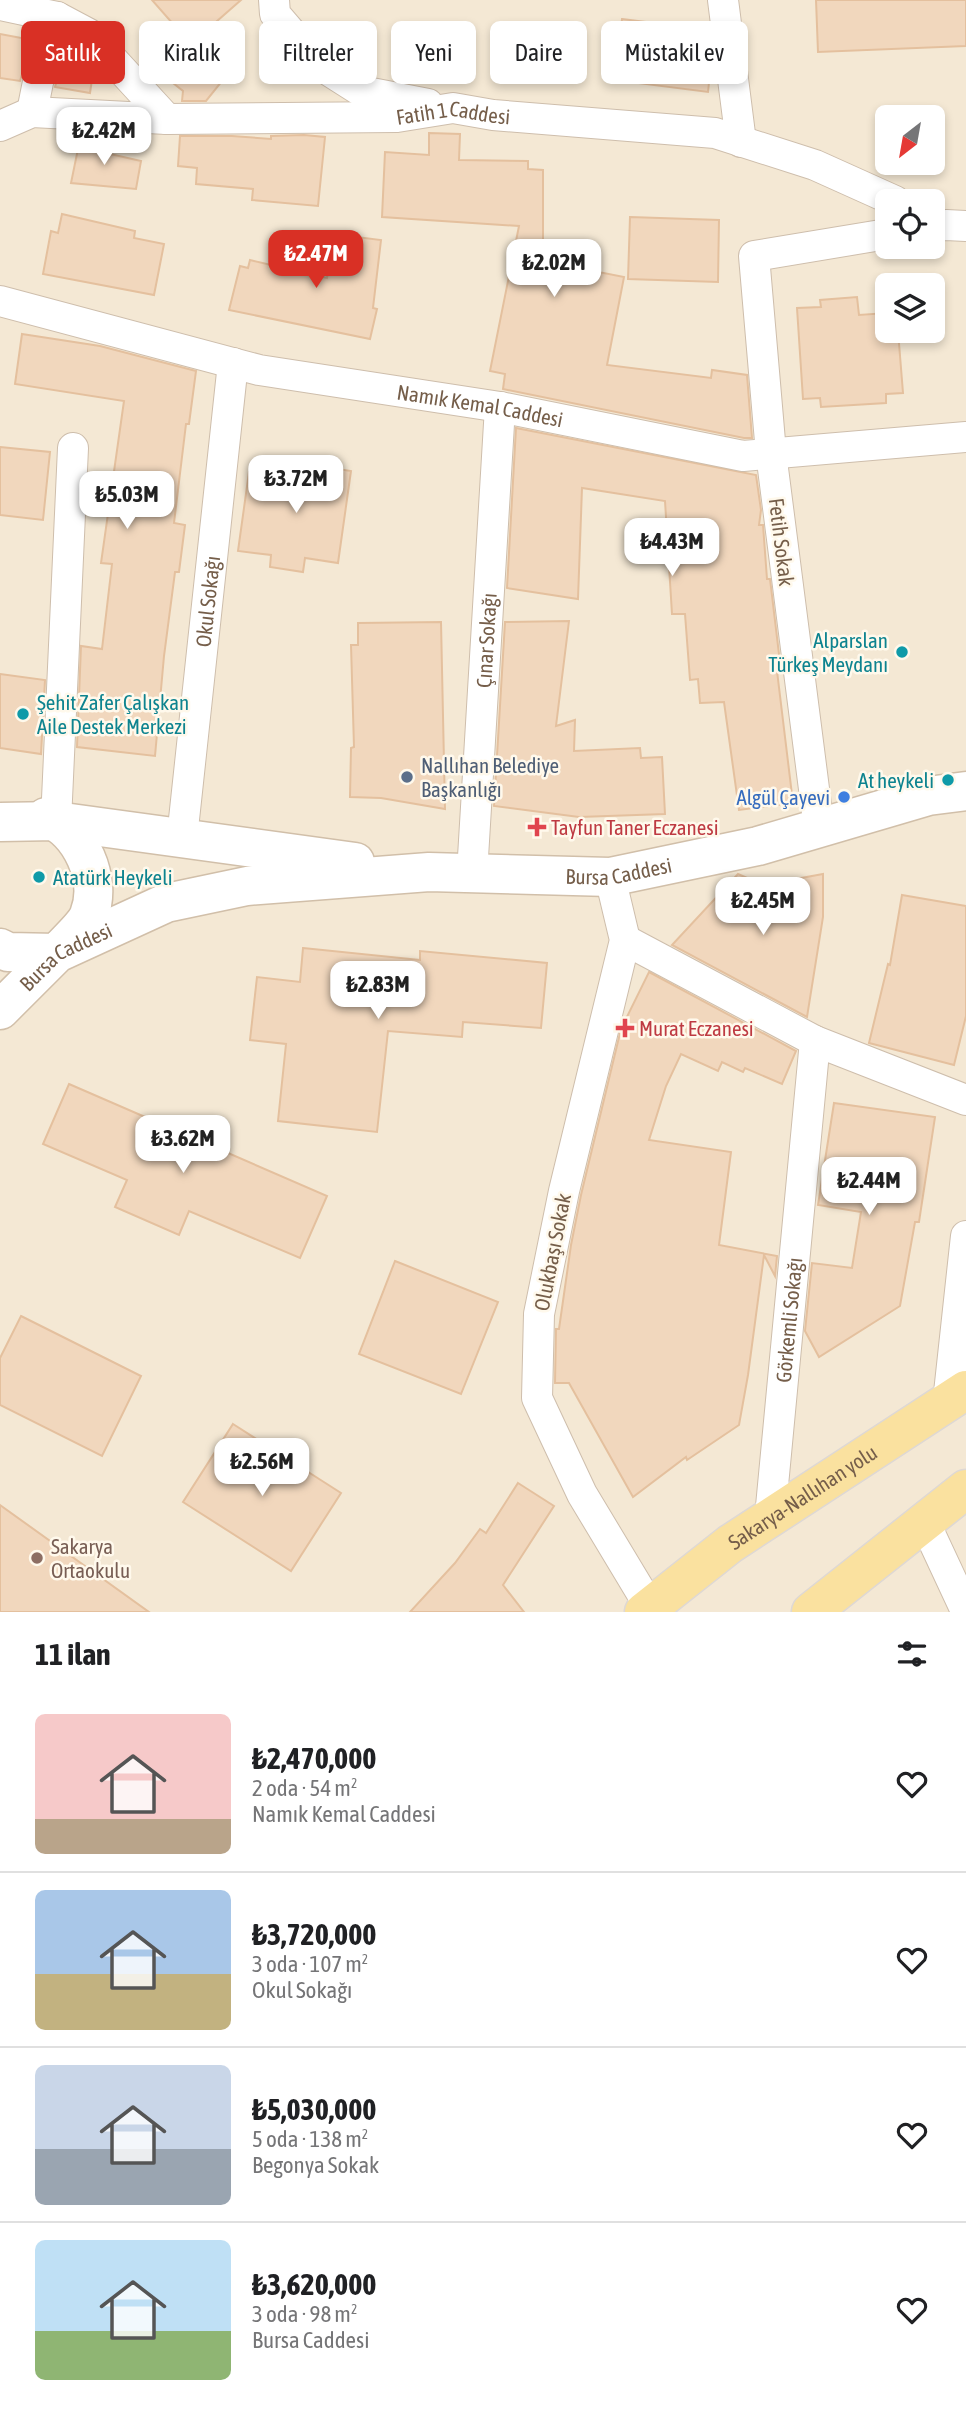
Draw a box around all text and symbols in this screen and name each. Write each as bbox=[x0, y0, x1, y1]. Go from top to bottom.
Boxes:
chip: Satılık bbox=[21, 21, 125, 84]
chip: Kiralık bbox=[139, 21, 245, 84]
chip: Filtreler bbox=[259, 21, 377, 84]
chip: Yeni bbox=[391, 21, 476, 84]
chip: Daire bbox=[490, 21, 587, 84]
chip: Müstakil ev bbox=[601, 21, 748, 84]
street label: Fatih 1 Caddesi bbox=[394, 96, 511, 129]
north arrow bbox=[875, 105, 945, 175]
map controls bbox=[875, 105, 945, 343]
pin: ₺2.42M bbox=[47, 108, 161, 167]
text: ₺2.42M bbox=[72, 117, 136, 143]
button: locate bbox=[875, 189, 945, 259]
pin: ₺2.47M bbox=[259, 230, 373, 290]
text: ₺2.47M bbox=[284, 240, 348, 266]
pin: ₺2.02M bbox=[497, 240, 611, 299]
text: ₺2.02M bbox=[522, 249, 586, 275]
button: layers bbox=[875, 273, 945, 343]
street label: Namık Kemal Caddesi bbox=[396, 379, 565, 431]
pin: ₺3.72M bbox=[239, 456, 353, 515]
text: ₺3.72M bbox=[264, 465, 328, 491]
pin: ₺5.03M bbox=[70, 472, 184, 531]
text: ₺5.03M bbox=[95, 481, 159, 507]
street label: Fetih Sokak bbox=[765, 497, 799, 587]
pin: ₺4.43M bbox=[615, 518, 729, 578]
text: ₺4.43M bbox=[640, 528, 704, 554]
street label: Okul Sokağı bbox=[191, 554, 224, 648]
street label: Çınar Sokağı bbox=[471, 592, 501, 689]
place label: Alparslan Türkeş Meydanı bbox=[768, 628, 888, 676]
marker: Alparslan Türkeş Meydanı bbox=[894, 644, 910, 660]
place label: Şehit Zafer Çalışkan Aile Destek Merkezi bbox=[37, 690, 189, 738]
marker: Şehit Zafer Çalışkan Aile Destek Merkezi bbox=[15, 706, 31, 722]
place label: Nallıhan Belediye Başkanlığı bbox=[421, 753, 559, 801]
place label: At heykeli bbox=[858, 768, 934, 792]
marker: Nallıhan Belediye Başkanlığı bbox=[399, 769, 415, 785]
marker: At heykeli bbox=[940, 772, 956, 788]
place label: Algül Çayevi bbox=[736, 785, 830, 809]
marker: Algül Çayevi bbox=[836, 789, 852, 805]
place label: Tayfun Taner Eczanesi bbox=[551, 815, 718, 839]
marker: Tayfun Taner Eczanesi bbox=[529, 819, 545, 835]
street label: Bursa Caddesi bbox=[565, 852, 674, 889]
place label: Atatürk Heykeli bbox=[53, 865, 173, 889]
marker: Atatürk Heykeli bbox=[31, 869, 47, 885]
pin: ₺2.45M bbox=[706, 878, 820, 937]
text: ₺2.45M bbox=[731, 887, 795, 913]
street label: Bursa Caddesi bbox=[14, 917, 116, 996]
pin: ₺2.83M bbox=[321, 962, 435, 1021]
text: ₺2.83M bbox=[346, 971, 410, 997]
place label: Murat Eczanesi bbox=[639, 1016, 754, 1040]
marker: Murat Eczanesi bbox=[617, 1020, 633, 1036]
pin: ₺3.62M bbox=[126, 1116, 240, 1175]
text: ₺3.62M bbox=[151, 1125, 215, 1151]
pin: ₺2.44M bbox=[812, 1158, 926, 1217]
text: ₺2.44M bbox=[837, 1167, 901, 1193]
street label: Olukbaşı Sokak bbox=[529, 1191, 575, 1313]
street label: Görkemli Sokağı bbox=[771, 1256, 806, 1384]
pin: ₺2.56M bbox=[205, 1438, 319, 1498]
street label: Sakarya-Nallıhan yolu bbox=[724, 1440, 881, 1554]
text: ₺2.56M bbox=[230, 1448, 294, 1474]
place label: Sakarya Ortaokulu bbox=[51, 1534, 130, 1582]
marker: Sakarya Ortaokulu bbox=[29, 1550, 45, 1566]
icon: filters bbox=[893, 1635, 931, 1673]
text: 11 ilan bbox=[35, 1637, 111, 1671]
text: ₺2,470,000 bbox=[252, 1741, 376, 1775]
icon: home bbox=[91, 1742, 175, 1826]
icon: heart bbox=[893, 1765, 931, 1803]
text: 2 oda · 54 m² bbox=[252, 1775, 357, 1801]
text: Namık Kemal Caddesi bbox=[252, 1801, 436, 1827]
text: ₺3,720,000 bbox=[252, 1917, 376, 1951]
icon: home bbox=[91, 1918, 175, 2002]
icon: heart bbox=[893, 1941, 931, 1979]
text: 3 oda · 107 m² bbox=[252, 1951, 368, 1977]
text: Okul Sokağı bbox=[252, 1977, 352, 2003]
text: ₺5,030,000 bbox=[252, 2092, 376, 2126]
icon: home bbox=[91, 2093, 175, 2177]
icon: heart bbox=[893, 2116, 931, 2154]
text: 5 oda · 138 m² bbox=[252, 2126, 368, 2152]
text: Begonya Sokak bbox=[252, 2152, 379, 2178]
text: ₺3,620,000 bbox=[252, 2267, 376, 2301]
icon: home bbox=[91, 2268, 175, 2352]
icon: heart bbox=[893, 2291, 931, 2329]
text: 3 oda · 98 m² bbox=[252, 2301, 357, 2327]
text: Bursa Caddesi bbox=[252, 2327, 369, 2353]

